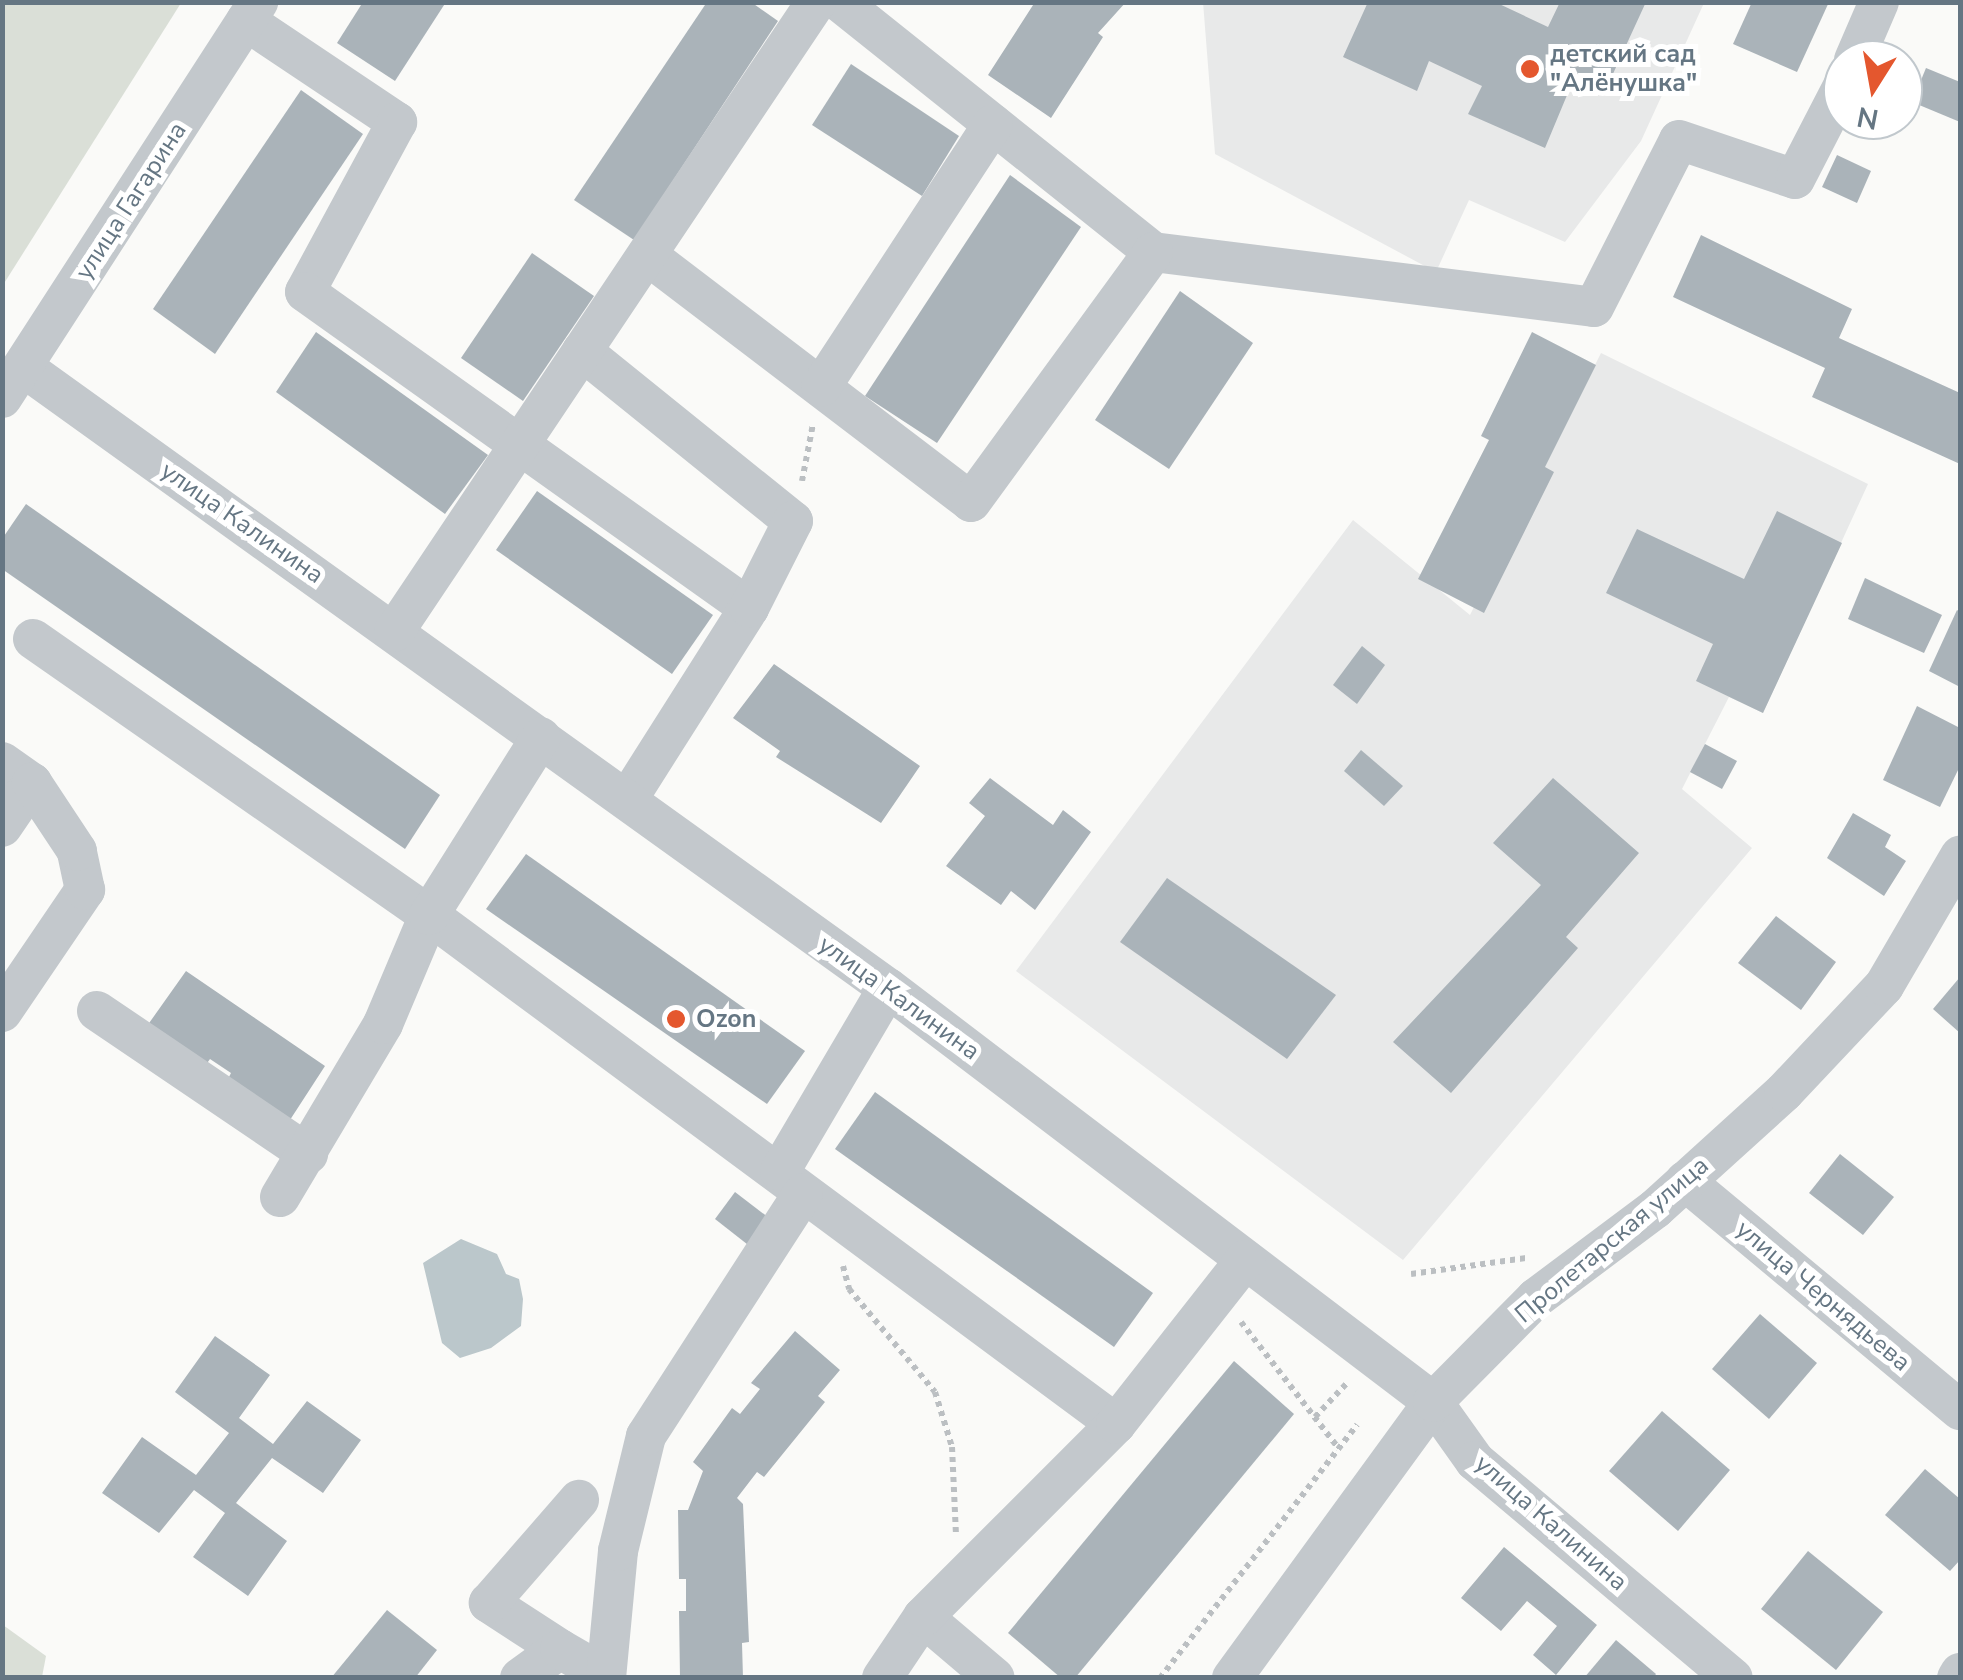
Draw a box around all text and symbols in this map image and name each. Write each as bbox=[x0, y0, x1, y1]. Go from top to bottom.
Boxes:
place label: детский сад "Алёнушка" bbox=[1550, 40, 1697, 99]
north arrow bbox=[1823, 40, 1923, 140]
marker: детский сад "Алёнушка" bbox=[1519, 58, 1541, 80]
text: N bbox=[1854, 97, 1882, 138]
street label: улица Гагарина bbox=[69, 117, 193, 285]
street label: улица Калинина bbox=[155, 456, 329, 590]
street label: улица Калинина bbox=[813, 929, 985, 1067]
place label: Ozon bbox=[696, 1004, 756, 1034]
marker: Ozon bbox=[665, 1008, 687, 1030]
street label: Пролетарская улица bbox=[1509, 1150, 1715, 1330]
street label: улица Чернядьева bbox=[1730, 1214, 1916, 1378]
street label: улица Калинина bbox=[1469, 1449, 1633, 1597]

